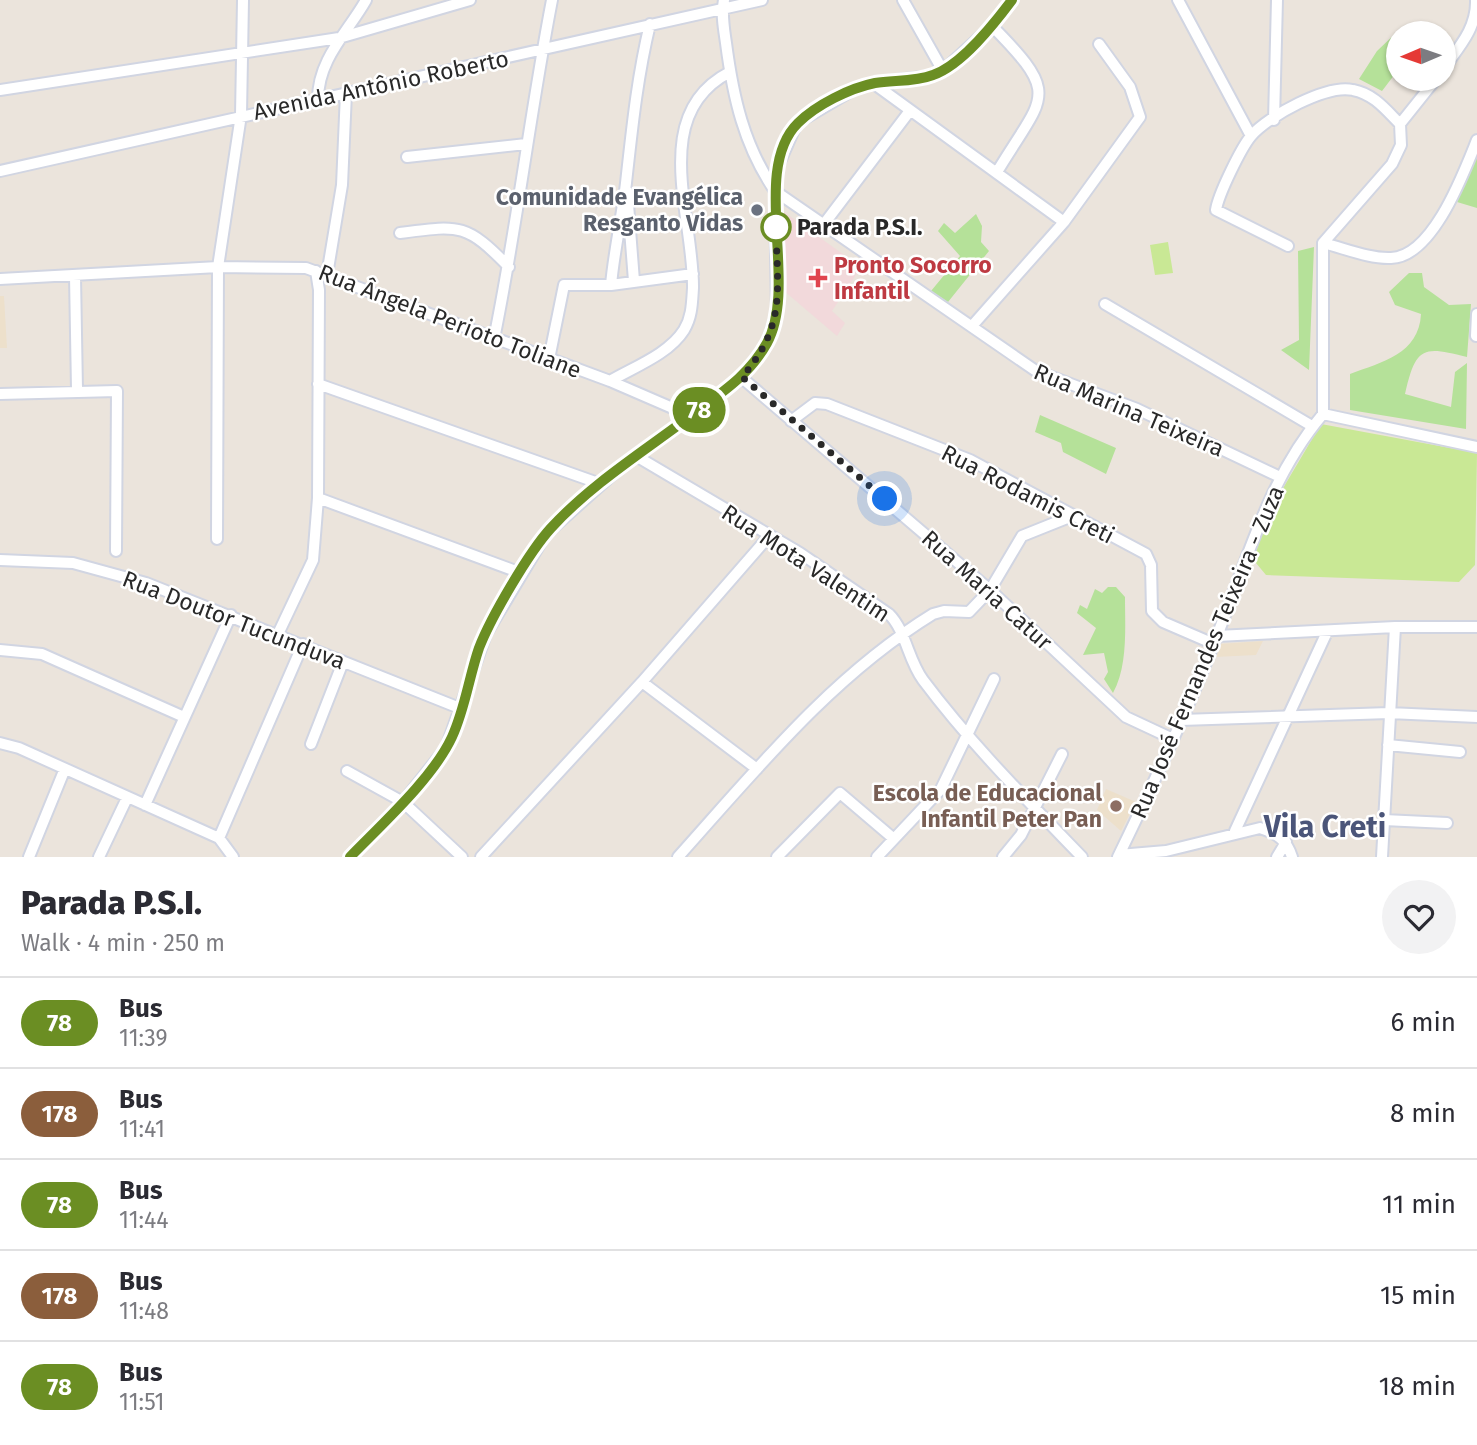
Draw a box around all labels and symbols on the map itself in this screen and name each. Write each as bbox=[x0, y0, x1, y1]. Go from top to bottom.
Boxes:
north arrow bbox=[1386, 21, 1456, 91]
street label: Avenida Antônio Roberto bbox=[251, 44, 511, 126]
place label: Comunidade Evangélica Resganto Vidas bbox=[496, 183, 743, 237]
marker: Comunidade Evangélica Resganto Vidas bbox=[749, 202, 765, 218]
marker: Parada P.S.I. bbox=[761, 212, 791, 242]
place label: Parada P.S.I. bbox=[797, 213, 923, 241]
place label: Pronto Socorro Infantil bbox=[834, 251, 992, 305]
street label: Rua Ângela Perioto Toliane bbox=[315, 258, 585, 384]
marker: Pronto Socorro Infantil bbox=[808, 268, 828, 288]
street label: Rua Marina Teixeira bbox=[1030, 357, 1228, 463]
line badge: 78 bbox=[668, 387, 730, 433]
street label: Rua Rodamis Creti bbox=[937, 438, 1119, 550]
your location bbox=[867, 481, 902, 516]
street label: Rua José Fernandes Teixeira - Zuza bbox=[1124, 481, 1290, 823]
street label: Rua Mota Valentim bbox=[716, 498, 896, 628]
street label: Rua Maria Catur bbox=[916, 524, 1058, 656]
street label: Rua Doutor Tucunduva bbox=[119, 565, 349, 675]
place label: Escola de Educacional Infantil Peter Pan bbox=[873, 779, 1102, 833]
marker: Escola de Educacional Infantil Peter Pan bbox=[1108, 798, 1124, 814]
district label: Vila Creti bbox=[1263, 809, 1386, 845]

